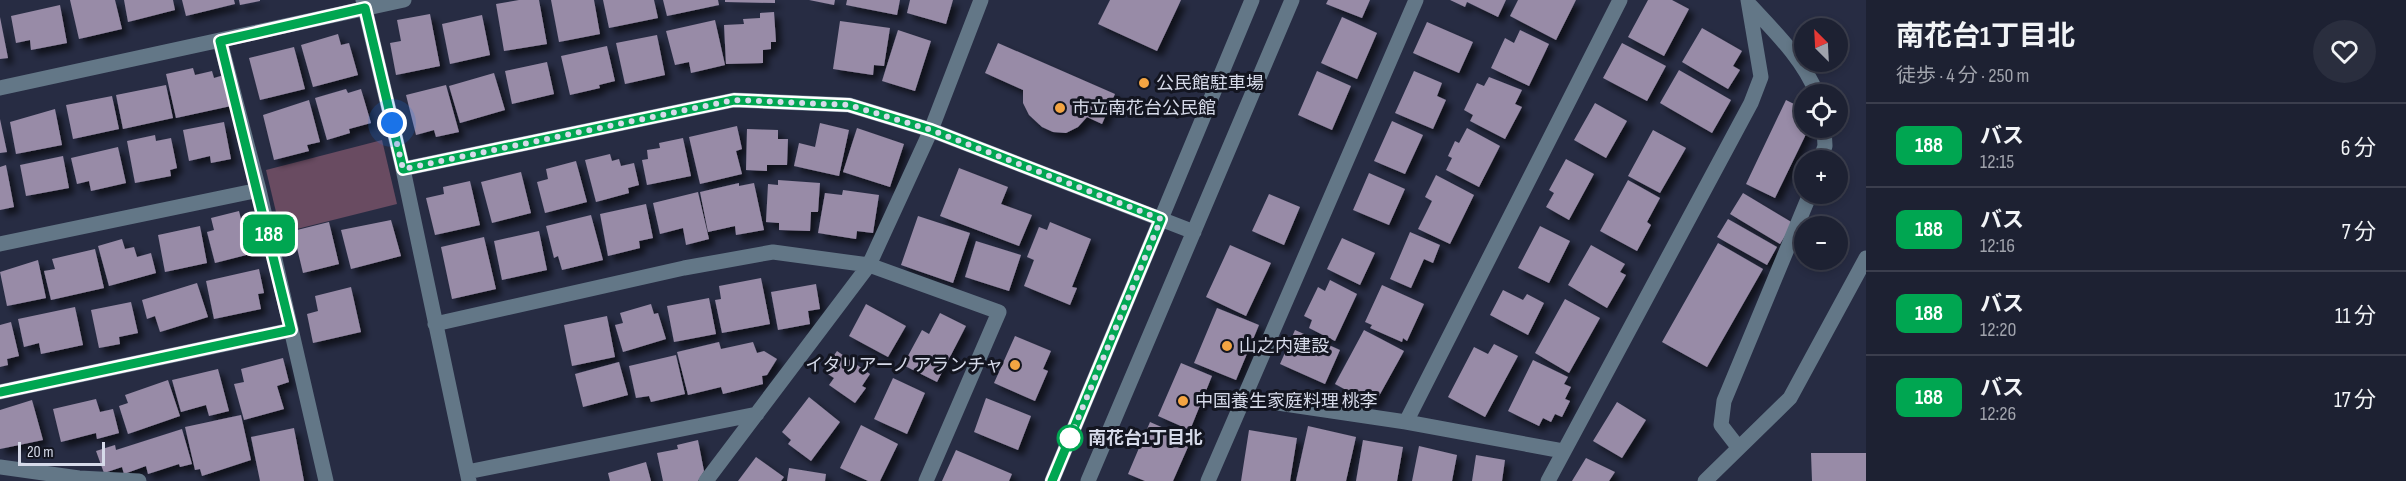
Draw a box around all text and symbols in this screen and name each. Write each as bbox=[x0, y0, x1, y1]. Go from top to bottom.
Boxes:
north arrow bbox=[1794, 18, 1848, 72]
map controls bbox=[1794, 18, 1848, 270]
text: 南花台1丁目北 bbox=[1896, 20, 2075, 53]
button: heart bbox=[2313, 20, 2376, 83]
text: 徒歩 · 4 分 · 250 m bbox=[1896, 64, 2029, 88]
place label: 公民館駐車場 bbox=[1156, 73, 1264, 94]
marker: 公民館駐車場 bbox=[1137, 76, 1151, 90]
button: locate bbox=[1794, 84, 1848, 138]
place label: 市立南花台公民館 bbox=[1072, 98, 1216, 119]
marker: 市立南花台公民館 bbox=[1053, 101, 1067, 115]
your location bbox=[377, 108, 407, 138]
text: バス bbox=[1980, 123, 2024, 150]
text: 188 bbox=[1915, 133, 1943, 158]
text: 6 分 bbox=[2341, 135, 2376, 162]
button: + bbox=[1794, 150, 1848, 204]
text: 12:15 bbox=[1980, 150, 2014, 174]
text: バス bbox=[1980, 207, 2024, 234]
line badge: 188 bbox=[234, 214, 304, 254]
button: − bbox=[1794, 216, 1848, 270]
text: 188 bbox=[1915, 217, 1943, 242]
text: 7 分 bbox=[2342, 219, 2376, 246]
text: 188 bbox=[255, 222, 283, 247]
text: 12:16 bbox=[1980, 234, 2015, 258]
text: バス bbox=[1980, 291, 2024, 318]
text: 188 bbox=[1915, 301, 1943, 326]
text: 11 分 bbox=[2335, 303, 2376, 330]
text: 12:20 bbox=[1980, 318, 2016, 342]
place label: 山之内建設 bbox=[1239, 336, 1329, 357]
marker: 山之内建設 bbox=[1220, 339, 1234, 353]
place label: イタリアーノ アランチャ bbox=[805, 355, 1003, 376]
marker: イタリアーノ アランチャ bbox=[1008, 358, 1022, 372]
text: バス bbox=[1980, 375, 2024, 402]
text: 188 bbox=[1915, 385, 1943, 410]
text: 17 分 bbox=[2334, 387, 2376, 414]
place label: 中国養生家庭料理 桃李 bbox=[1195, 391, 1378, 412]
marker: 中国養生家庭料理 桃李 bbox=[1176, 394, 1190, 408]
text: 12:26 bbox=[1980, 402, 2016, 426]
marker: 南花台1丁目北 bbox=[1057, 425, 1083, 451]
place label: 南花台1丁目北 bbox=[1088, 428, 1203, 449]
scale bar bbox=[18, 439, 105, 466]
text: 20 m bbox=[27, 443, 54, 462]

